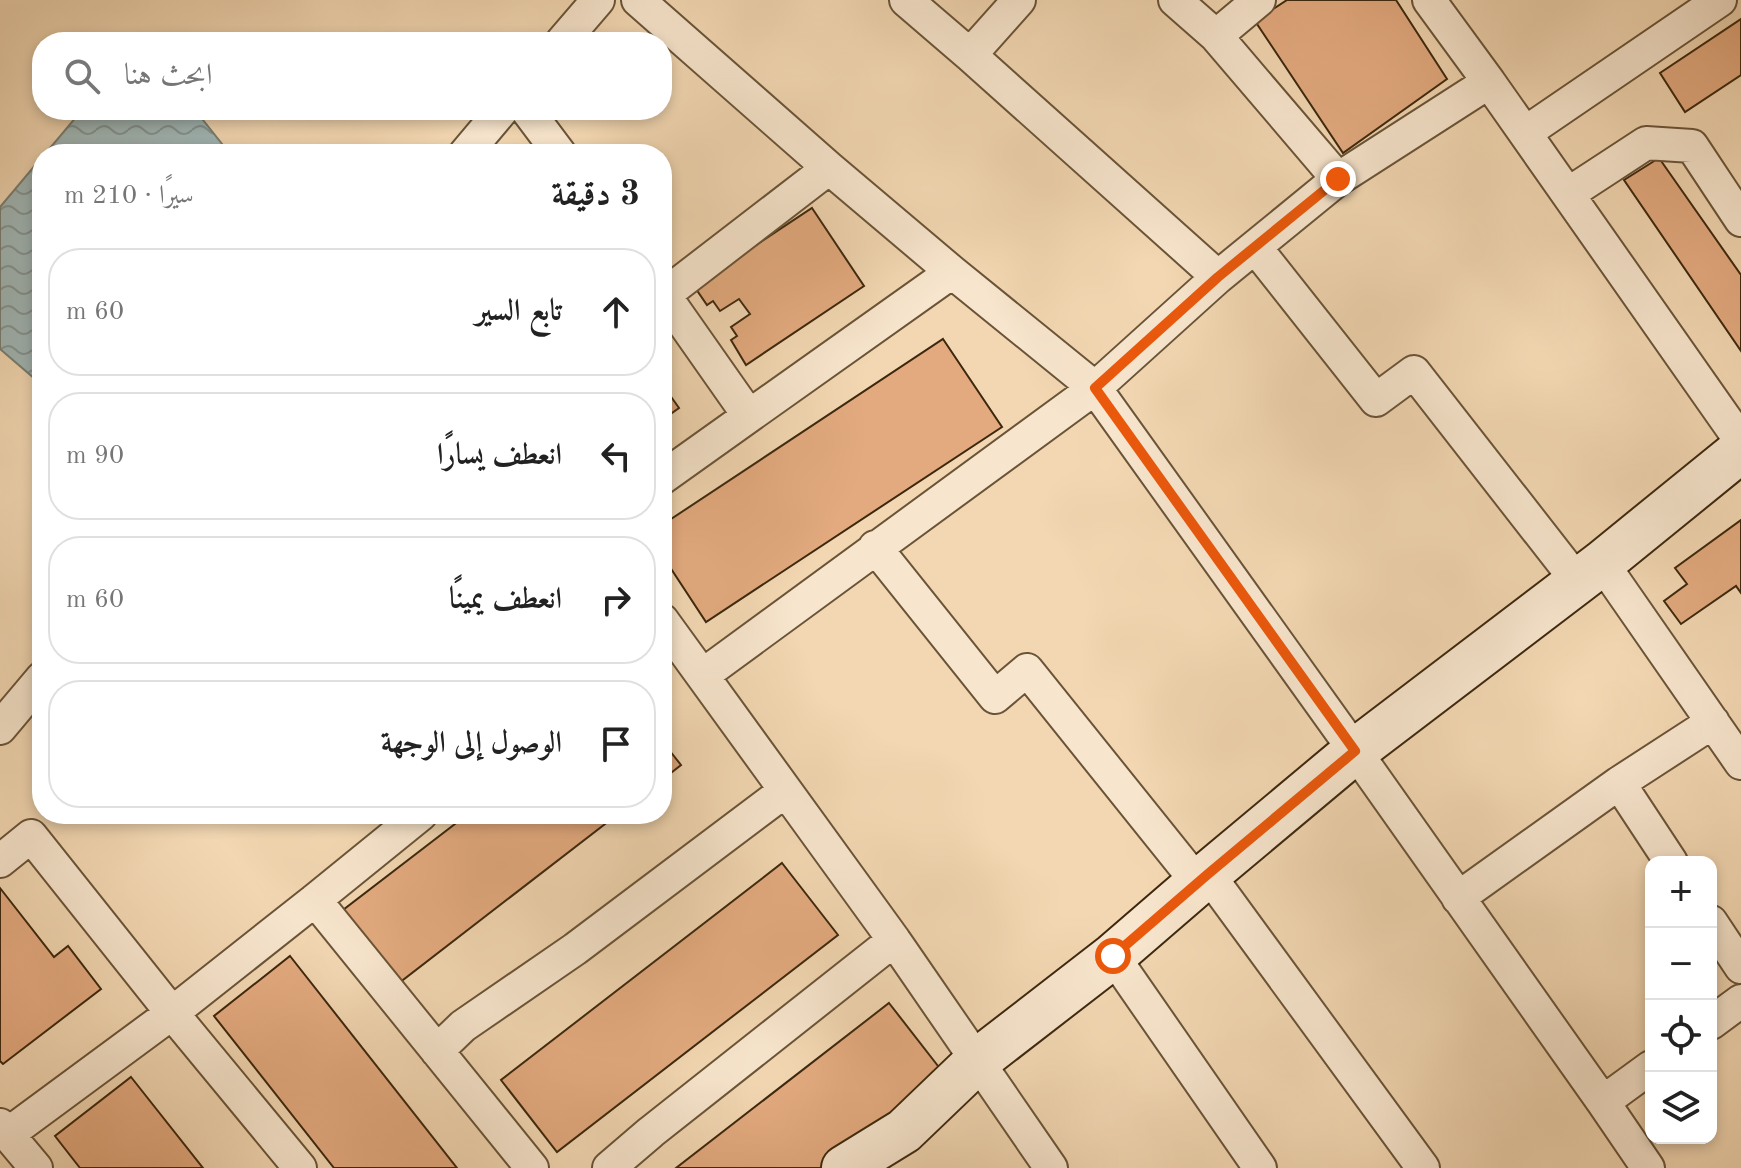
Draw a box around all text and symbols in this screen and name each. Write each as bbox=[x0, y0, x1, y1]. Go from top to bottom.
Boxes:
search box bbox=[32, 32, 672, 120]
icon: search bbox=[60, 54, 104, 98]
text: ابحث هنا bbox=[124, 61, 212, 91]
route end bbox=[1320, 161, 1356, 197]
text: 3 دقيقة bbox=[551, 178, 640, 212]
text: سيرًا · 210 m bbox=[64, 183, 194, 209]
icon: ahead bbox=[594, 290, 638, 334]
text: تابع السير bbox=[475, 297, 562, 327]
text: 60 m bbox=[66, 299, 124, 325]
icon: left bbox=[594, 434, 638, 478]
text: انعطف يسارًا bbox=[437, 441, 562, 471]
text: 90 m bbox=[66, 443, 124, 469]
icon: right bbox=[594, 578, 638, 622]
text: انعطف يمينًا bbox=[449, 585, 562, 615]
text: 60 m bbox=[66, 587, 124, 613]
icon: arrive bbox=[594, 722, 638, 766]
text: الوصول إلى الوجهة bbox=[381, 729, 562, 759]
map controls bbox=[1645, 856, 1717, 1144]
button: + bbox=[1645, 856, 1717, 928]
button: − bbox=[1645, 928, 1717, 1000]
route start bbox=[1095, 938, 1131, 974]
button: locate bbox=[1645, 1000, 1717, 1072]
button: layers bbox=[1645, 1072, 1717, 1144]

